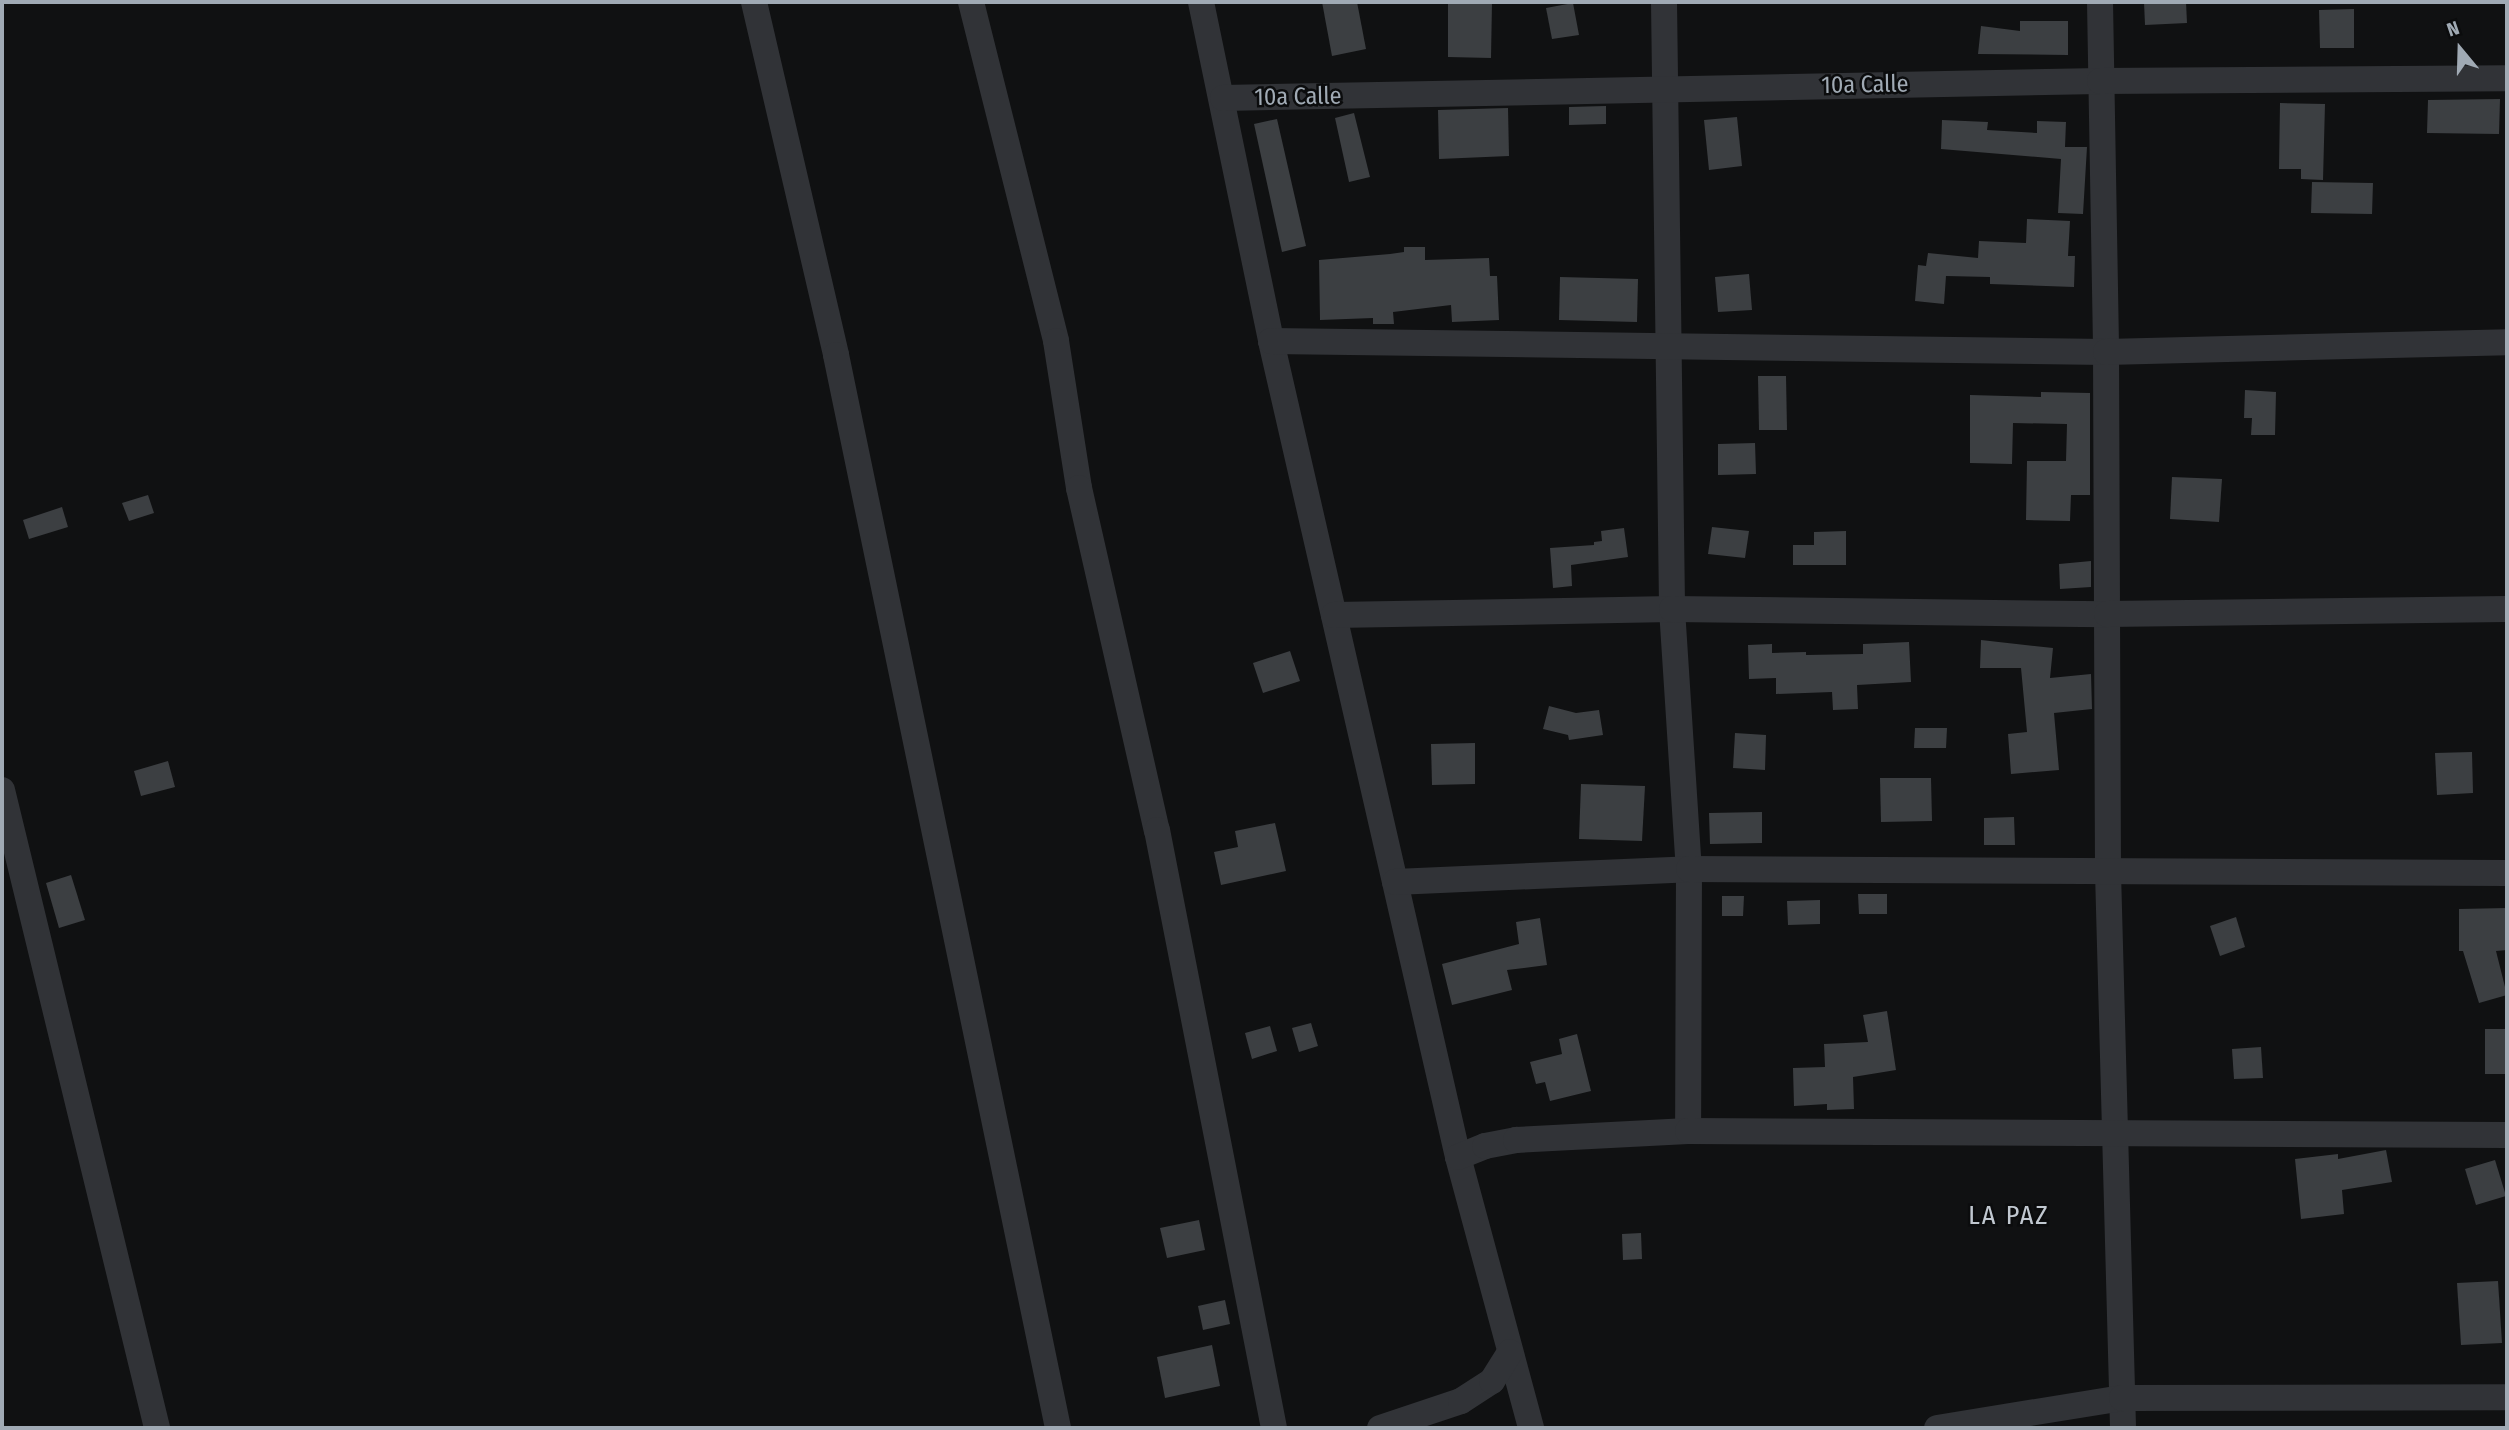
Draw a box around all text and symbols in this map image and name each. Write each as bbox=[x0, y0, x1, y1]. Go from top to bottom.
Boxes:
north arrow bbox=[2425, 14, 2495, 84]
text: N bbox=[2444, 16, 2462, 41]
street label: 10a Calle bbox=[1821, 70, 1909, 100]
street label: 10a Calle bbox=[1254, 82, 1342, 112]
district label: LA PAZ bbox=[1969, 1200, 2049, 1232]

